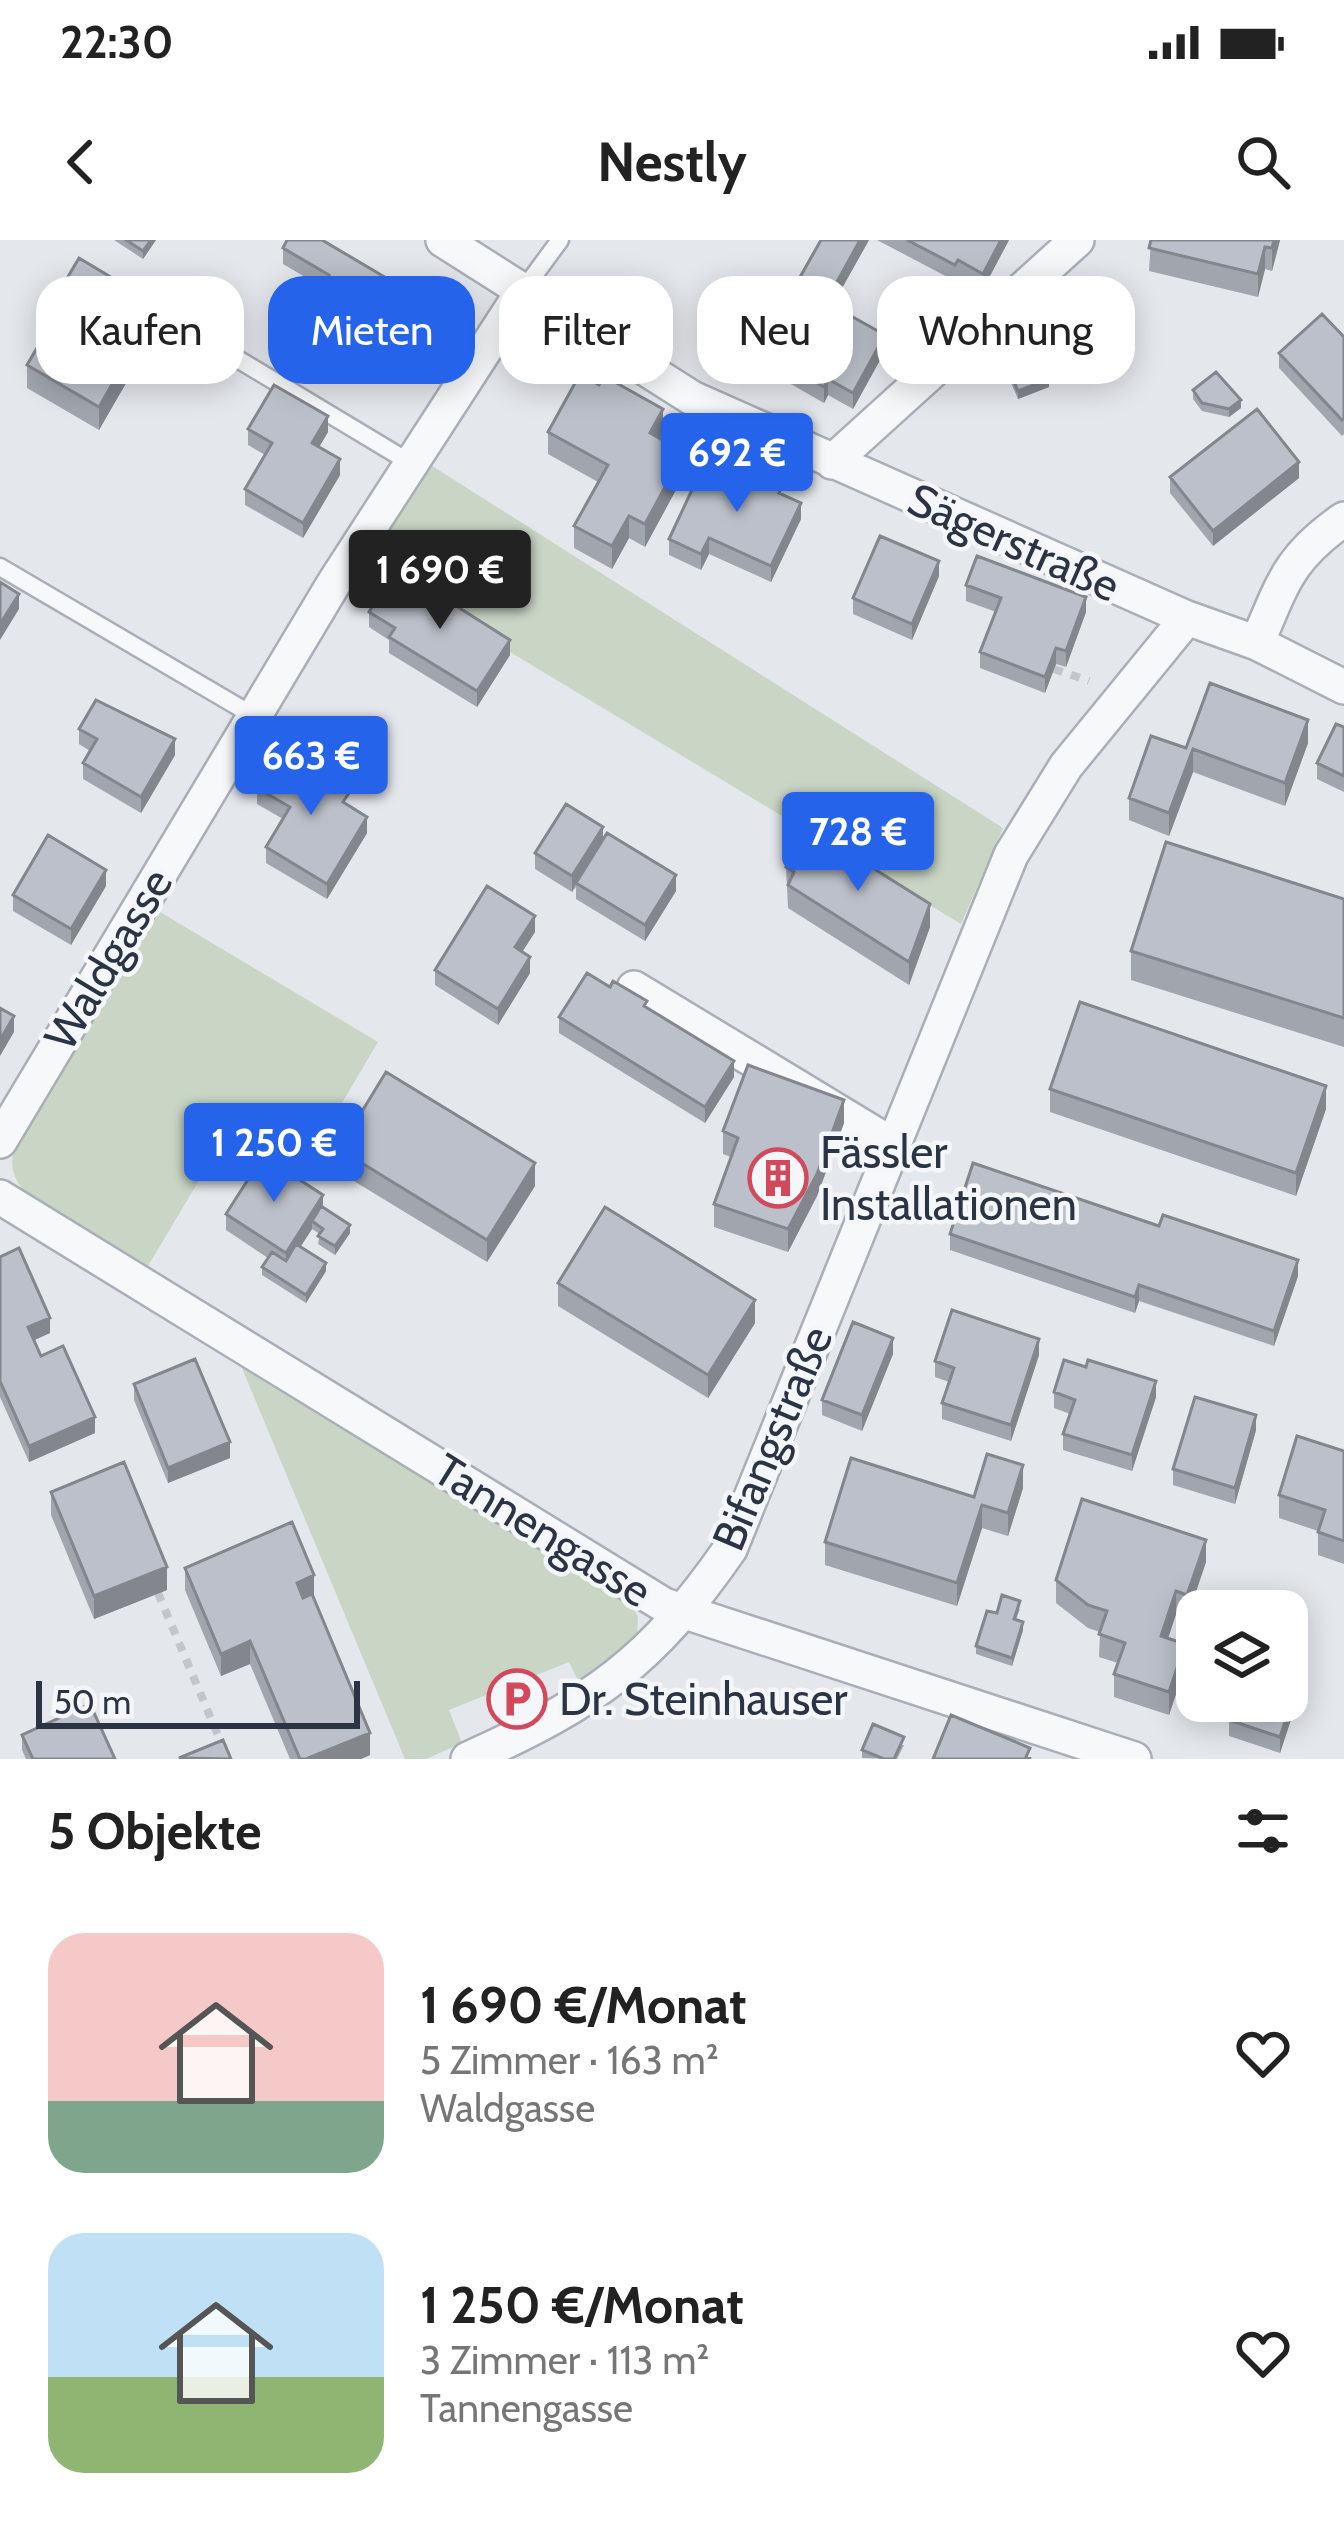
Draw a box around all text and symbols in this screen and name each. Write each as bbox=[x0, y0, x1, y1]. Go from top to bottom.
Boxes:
text: 22:30 bbox=[60, 15, 174, 69]
icon: back bbox=[48, 129, 114, 195]
text: Nestly bbox=[597, 129, 747, 195]
icon: search bbox=[1230, 129, 1296, 195]
chip: Kaufen bbox=[36, 276, 244, 384]
chip: Mieten bbox=[268, 276, 475, 384]
chip: Filter bbox=[499, 276, 673, 384]
chip: Neu bbox=[697, 276, 853, 384]
chip: Wohnung bbox=[877, 276, 1135, 384]
pin: 692 € bbox=[653, 413, 821, 515]
text: 692 € bbox=[688, 428, 786, 476]
street label: Sägerstraße bbox=[900, 471, 1128, 613]
pin: 1 690 € bbox=[329, 530, 551, 632]
text: 1 690 € bbox=[376, 545, 504, 593]
pin: 663 € bbox=[227, 716, 395, 818]
text: 663 € bbox=[262, 731, 360, 779]
pin: 728 € bbox=[774, 792, 942, 894]
text: 728 € bbox=[809, 807, 907, 855]
street label: Waldgasse bbox=[33, 858, 183, 1060]
pin: 1 250 € bbox=[163, 1103, 385, 1205]
text: 1 250 € bbox=[211, 1118, 337, 1166]
place label: Fässler Installationen bbox=[820, 1125, 1077, 1231]
building icon: Fässler Installationen bbox=[747, 1147, 809, 1209]
street label: Bifangstraße bbox=[701, 1318, 843, 1558]
street label: Tannengasse bbox=[425, 1442, 661, 1618]
map controls bbox=[1176, 1590, 1308, 1722]
button: layers bbox=[1176, 1590, 1308, 1722]
parking icon: Dr. Steinhauser bbox=[486, 1668, 548, 1730]
place label: Dr. Steinhauser bbox=[559, 1672, 848, 1726]
scale bar bbox=[36, 1675, 360, 1728]
text: 50 m bbox=[54, 1682, 131, 1722]
icon: filters bbox=[1230, 1798, 1296, 1864]
text: 5 Objekte bbox=[48, 1800, 261, 1862]
text: 1 690 €/Monat bbox=[420, 1974, 747, 2036]
icon: home bbox=[144, 1981, 288, 2125]
icon: heart bbox=[1230, 2020, 1296, 2086]
text: 5 Zimmer · 163 m² bbox=[420, 2036, 719, 2084]
text: Waldgasse bbox=[420, 2084, 595, 2132]
text: 1 250 €/Monat bbox=[420, 2274, 744, 2336]
icon: home bbox=[144, 2281, 288, 2425]
icon: heart bbox=[1230, 2320, 1296, 2386]
text: 3 Zimmer · 113 m² bbox=[420, 2336, 709, 2384]
text: Tannengasse bbox=[420, 2384, 633, 2432]

